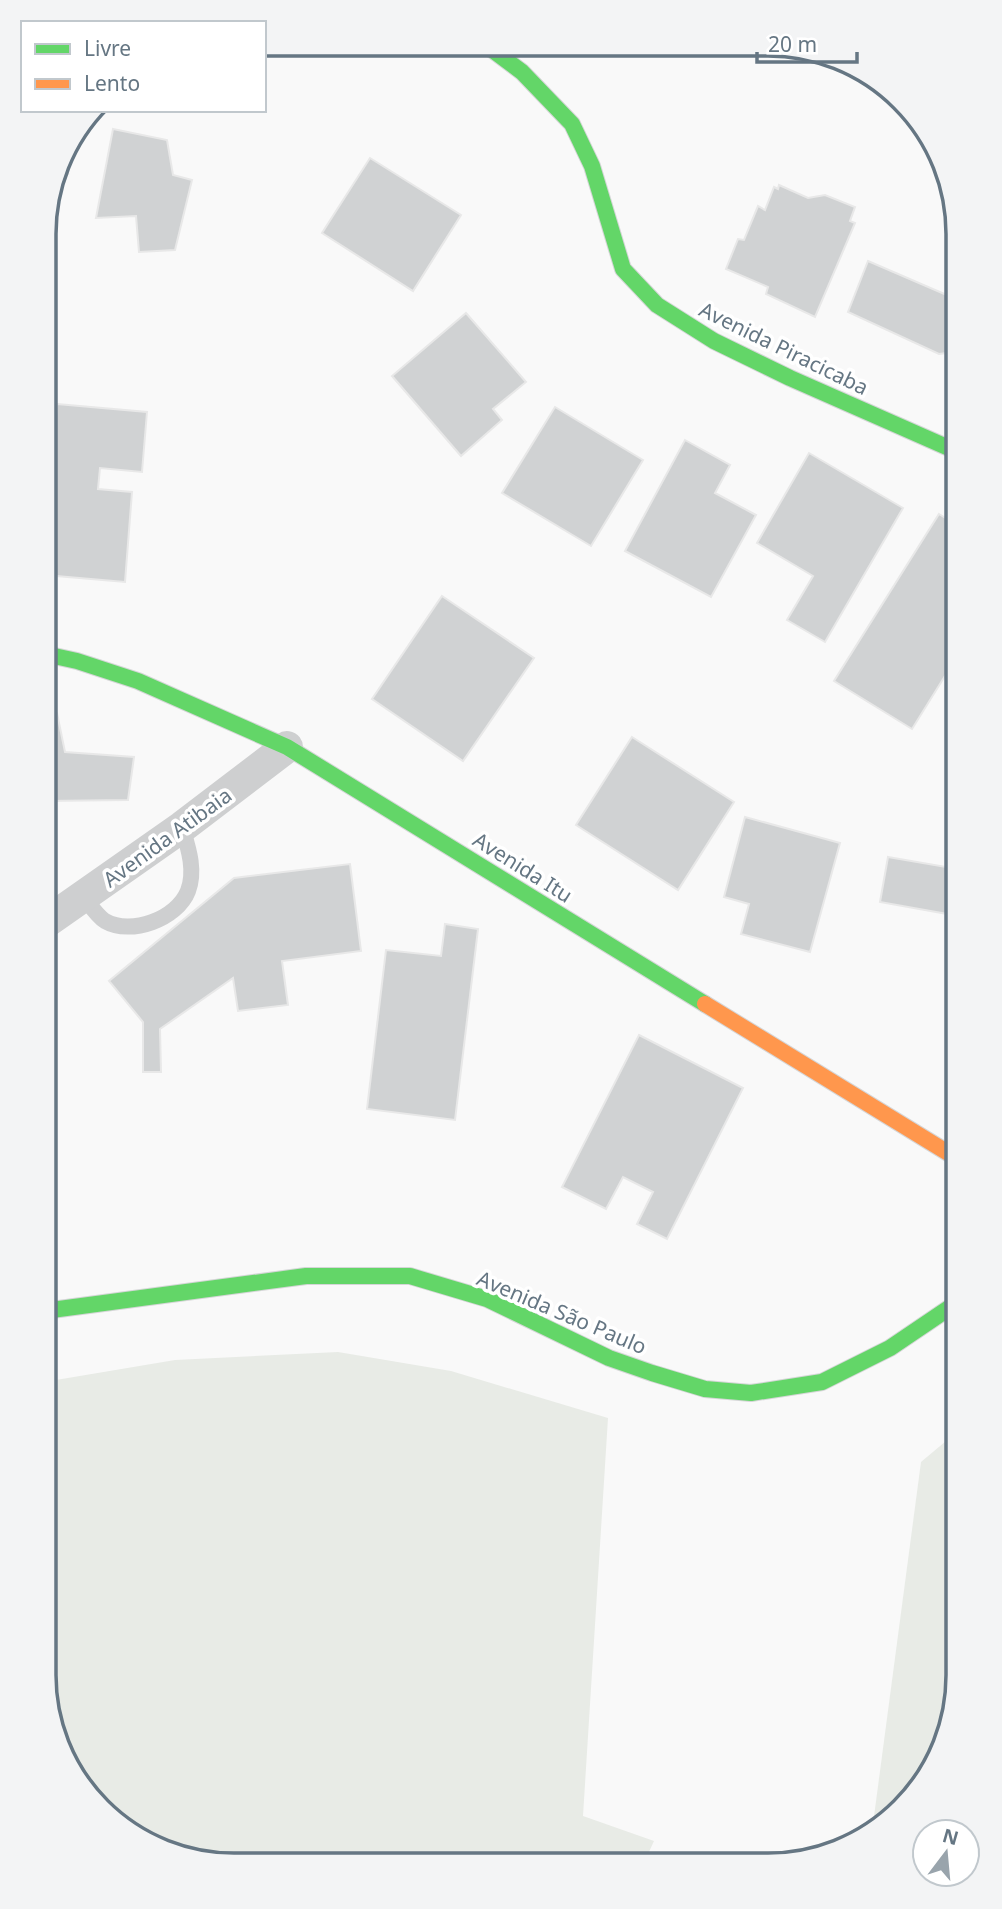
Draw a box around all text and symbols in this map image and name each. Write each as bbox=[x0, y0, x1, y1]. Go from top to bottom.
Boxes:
legend bbox=[21, 21, 266, 112]
scale bar bbox=[757, 21, 857, 65]
text: 20 m bbox=[768, 30, 817, 58]
text: Livre bbox=[84, 34, 131, 62]
text: Lento bbox=[84, 69, 140, 97]
street label: Avenida Piracicaba bbox=[695, 295, 873, 401]
street label: Avenida Atibaia bbox=[97, 781, 237, 893]
street label: Avenida Itu bbox=[468, 825, 578, 909]
street label: Avenida São Paulo bbox=[473, 1264, 651, 1360]
north arrow bbox=[911, 1818, 981, 1888]
text: N bbox=[940, 1822, 962, 1851]

